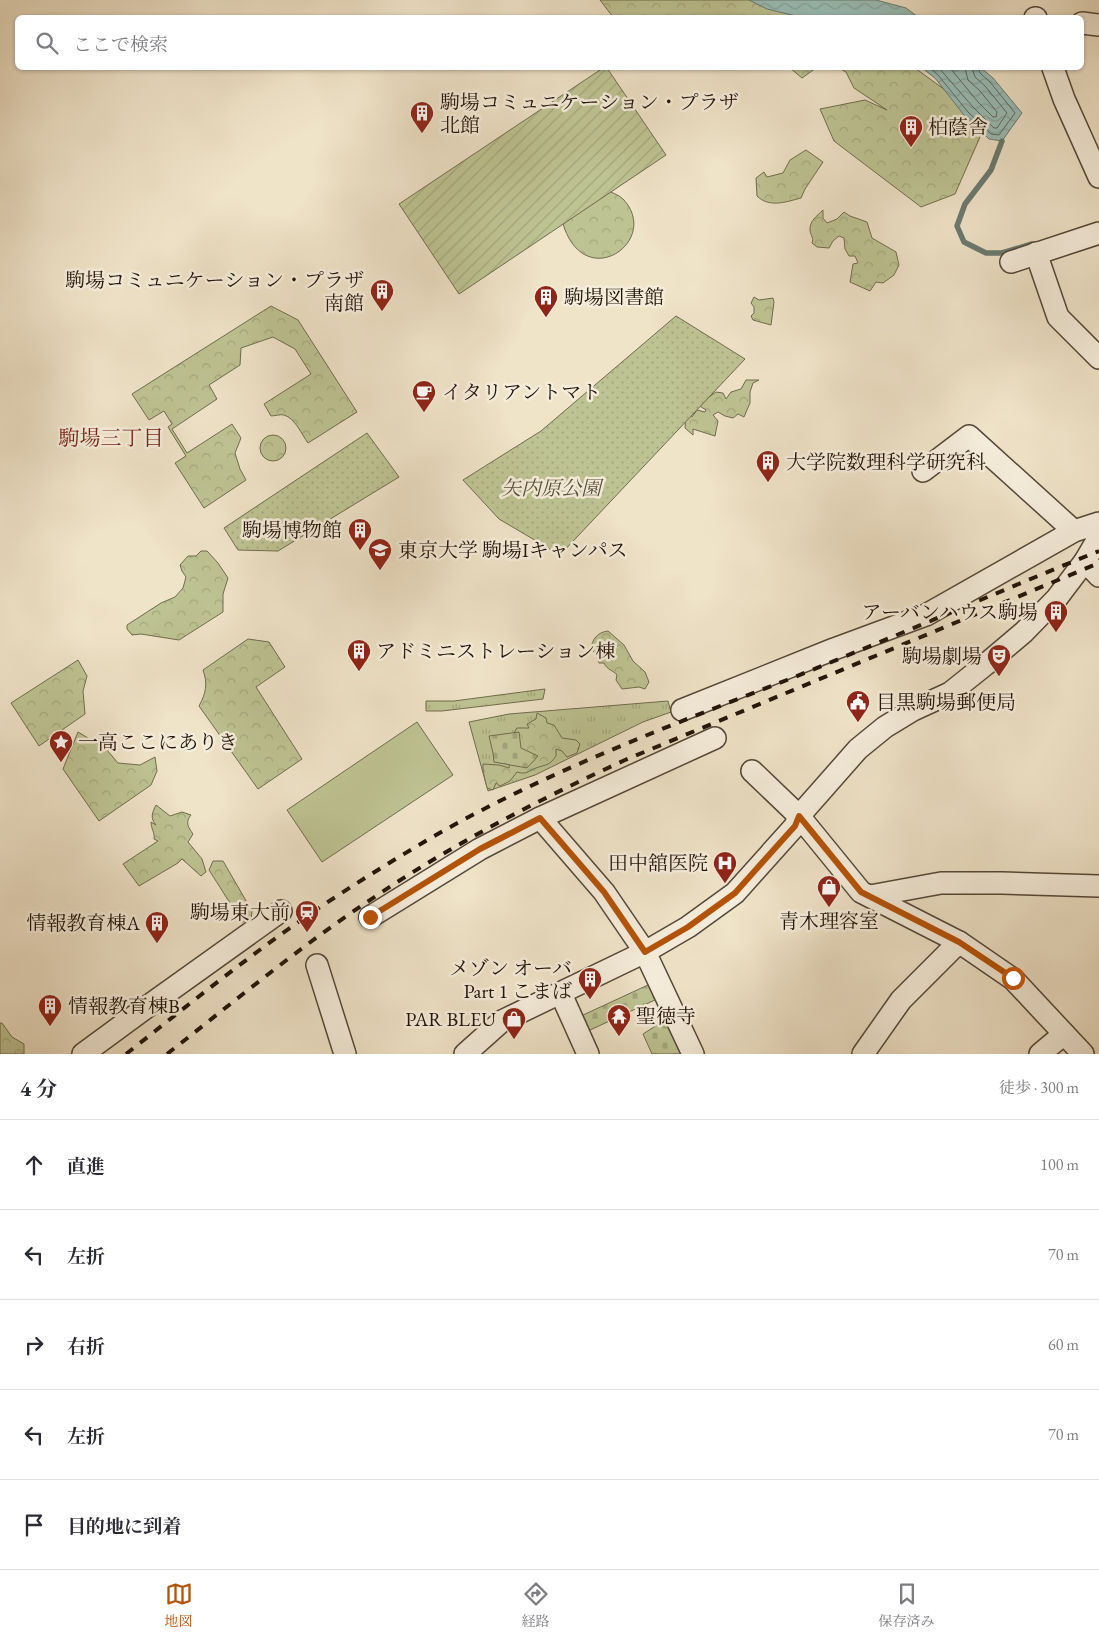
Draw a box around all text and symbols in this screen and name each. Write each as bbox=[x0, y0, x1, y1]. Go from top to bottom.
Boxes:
search box bbox=[15, 15, 1084, 70]
icon: search bbox=[33, 29, 61, 57]
text: ここで検索 bbox=[73, 32, 168, 57]
place label: 駒場コミュニケーション・プラザ 北館 bbox=[440, 89, 739, 138]
building icon: 駒場コミュニケーション・プラザ 北館 bbox=[409, 100, 435, 134]
building icon: 柏蔭舎 bbox=[898, 114, 924, 148]
place label: 柏蔭舎 bbox=[928, 114, 988, 140]
place label: 駒場コミュニケーション・プラザ 南館 bbox=[65, 267, 364, 316]
building icon: 駒場コミュニケーション・プラザ 南館 bbox=[369, 278, 395, 312]
building icon: 駒場図書館 bbox=[533, 284, 559, 318]
place label: 駒場図書館 bbox=[564, 284, 664, 310]
cafe icon: イタリアントマト bbox=[411, 379, 437, 413]
place label: イタリアントマト bbox=[442, 379, 601, 405]
district label: 駒場三丁目 bbox=[59, 424, 164, 451]
building icon: 大学院数理科学研究科 bbox=[755, 449, 781, 483]
place label: 大学院数理科学研究科 bbox=[786, 449, 986, 475]
park label: 矢内原公園 bbox=[501, 475, 604, 501]
place label: 駒場博物館 bbox=[242, 517, 342, 543]
building icon: 駒場博物館 bbox=[347, 517, 373, 551]
school or university icon: 東京大学 駒場Ⅰキャンパス bbox=[367, 537, 393, 571]
place label: 東京大学 駒場Ⅰキャンパス bbox=[398, 537, 627, 563]
place label: アーバンハウス駒場 bbox=[862, 599, 1038, 625]
building icon: アーバンハウス駒場 bbox=[1043, 599, 1069, 633]
building icon: アドミニストレーション棟 bbox=[346, 638, 372, 672]
place label: アドミニストレーション棟 bbox=[376, 638, 615, 664]
place label: 駒場劇場 bbox=[902, 643, 982, 669]
theatre icon: 駒場劇場 bbox=[986, 643, 1012, 677]
public building icon: 目黒駒場郵便局 bbox=[845, 689, 871, 723]
place label: 目黒駒場郵便局 bbox=[876, 689, 1016, 715]
place icon: 一高ここにありき bbox=[48, 729, 74, 763]
place label: 一高ここにありき bbox=[78, 729, 238, 755]
place label: 田中舘医院 bbox=[608, 850, 708, 876]
hospital icon: 田中舘医院 bbox=[712, 850, 738, 884]
shop icon: 青木理容室 bbox=[816, 874, 842, 908]
place label: 駒場東大前 bbox=[190, 899, 290, 925]
station icon: 駒場東大前 bbox=[294, 899, 320, 933]
route end bbox=[359, 906, 382, 929]
place label: 青木理容室 bbox=[779, 908, 879, 934]
place label: 情報教育棟A bbox=[26, 910, 140, 936]
building icon: 情報教育棟A bbox=[144, 910, 170, 944]
place label: メゾン オーバ Part 1 こまば bbox=[450, 955, 572, 1004]
building icon: メゾン オーバ Part 1 こまば bbox=[577, 966, 603, 1000]
route start bbox=[1002, 967, 1025, 990]
building icon: 情報教育棟B bbox=[37, 993, 63, 1027]
place label: 情報教育棟B bbox=[68, 993, 180, 1019]
temple icon: 聖徳寺 bbox=[606, 1003, 632, 1037]
place label: 聖徳寺 bbox=[636, 1003, 696, 1029]
place label: PAR BLEU bbox=[405, 1006, 496, 1032]
shop icon: PAR BLEU bbox=[501, 1006, 527, 1040]
text: 4 分 bbox=[20, 1075, 57, 1102]
text: 徒歩 · 300 m bbox=[999, 1077, 1079, 1098]
icon: ahead bbox=[20, 1151, 48, 1179]
text: 直進 bbox=[67, 1154, 105, 1179]
text: 100 m bbox=[1040, 1154, 1079, 1175]
icon: left bbox=[20, 1241, 48, 1269]
text: 左折 bbox=[67, 1244, 105, 1269]
text: 70 m bbox=[1048, 1244, 1079, 1265]
icon: right bbox=[20, 1331, 48, 1359]
text: 右折 bbox=[67, 1334, 105, 1359]
text: 60 m bbox=[1048, 1334, 1079, 1355]
icon: left bbox=[20, 1421, 48, 1449]
text: 左折 bbox=[67, 1424, 105, 1449]
text: 70 m bbox=[1048, 1424, 1079, 1445]
icon: arrive bbox=[20, 1511, 48, 1539]
text: 目的地に到着 bbox=[67, 1514, 181, 1539]
tab: 地図 bbox=[165, 1580, 193, 1630]
tab: 経路 bbox=[522, 1580, 550, 1630]
tab: 保存済み bbox=[879, 1580, 935, 1630]

